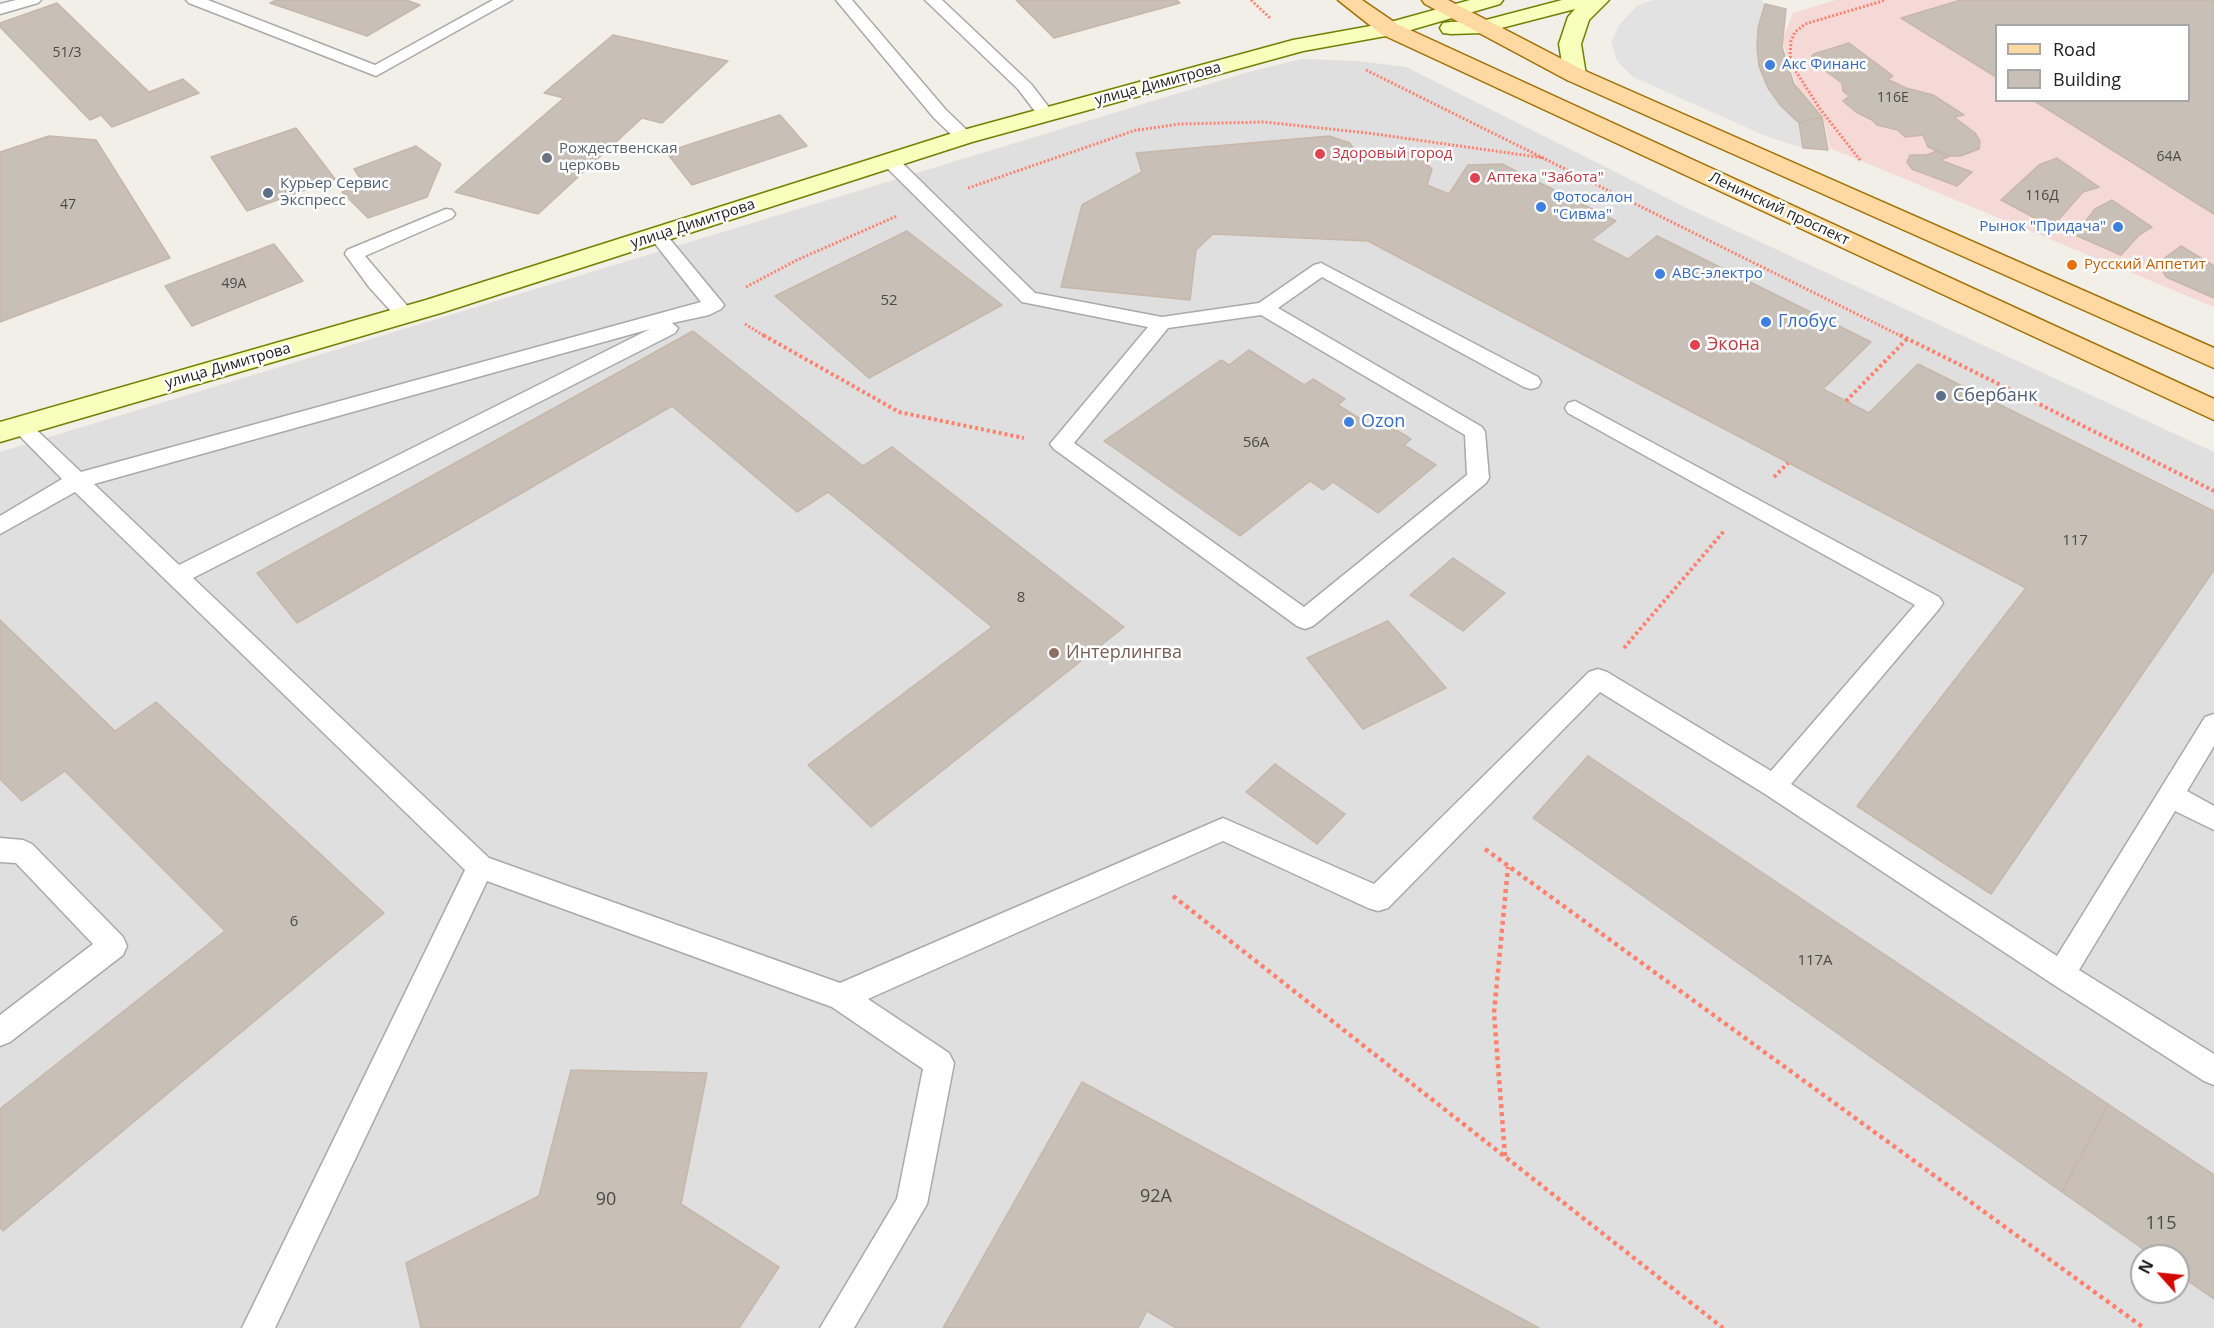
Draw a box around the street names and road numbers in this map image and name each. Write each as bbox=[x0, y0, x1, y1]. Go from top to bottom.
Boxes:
street label: улица Димитрова bbox=[1093, 59, 1223, 109]
street label: Ленинский проспект bbox=[1706, 169, 1852, 249]
street label: улица Димитрова bbox=[628, 195, 758, 253]
street label: улица Димитрова bbox=[163, 339, 293, 393]

